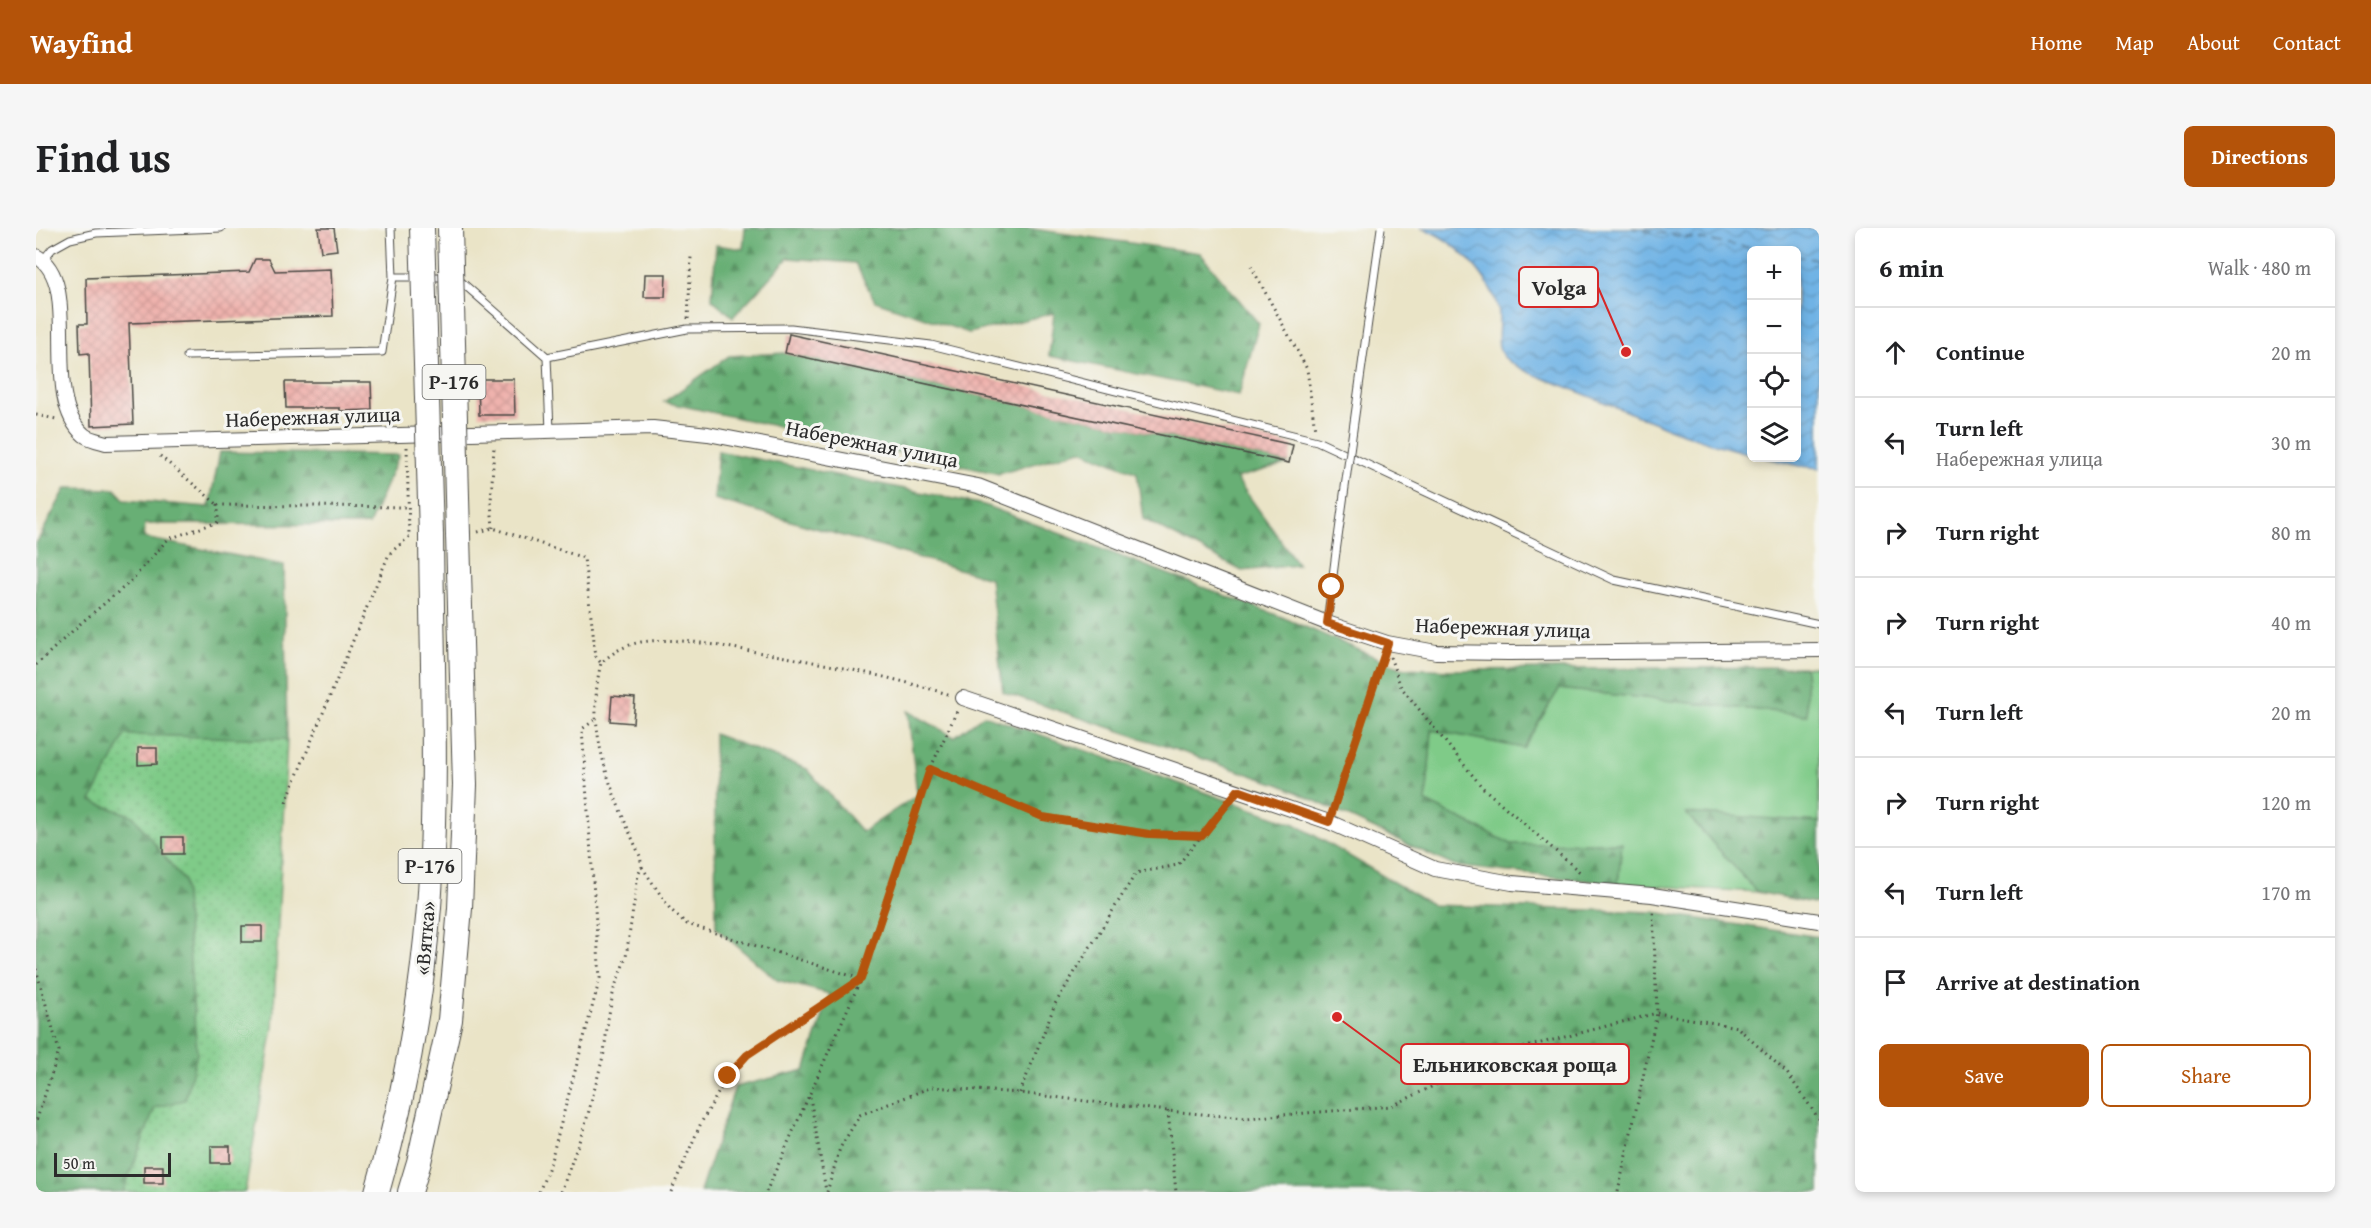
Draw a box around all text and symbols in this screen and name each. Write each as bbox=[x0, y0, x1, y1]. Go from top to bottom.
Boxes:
text: Wayfind bbox=[30, 22, 132, 63]
text: Home bbox=[2031, 27, 2082, 58]
text: Map bbox=[2115, 27, 2154, 58]
text: About bbox=[2187, 27, 2240, 58]
text: Contact bbox=[2273, 27, 2341, 58]
text: Find us bbox=[36, 126, 171, 187]
button: Directions bbox=[2184, 126, 2335, 187]
map controls bbox=[1747, 246, 1801, 462]
button: + bbox=[1747, 246, 1801, 300]
text: 6 min bbox=[1879, 248, 1944, 287]
text: Walk · 480 m bbox=[2208, 253, 2311, 282]
callout: Volga bbox=[1519, 267, 1598, 307]
text: Volga bbox=[1532, 271, 1587, 303]
button: − bbox=[1747, 300, 1801, 354]
icon: ahead bbox=[1879, 336, 1912, 369]
text: Continue bbox=[1936, 336, 2025, 368]
text: 20 m bbox=[2271, 338, 2311, 367]
button: locate bbox=[1747, 354, 1801, 408]
road number: Р-176 bbox=[422, 365, 486, 399]
street label: Набережная улица bbox=[225, 398, 401, 435]
button: layers bbox=[1747, 408, 1801, 462]
street label: Набережная улица bbox=[783, 412, 961, 475]
text: Turn left bbox=[1936, 412, 2023, 444]
icon: left bbox=[1879, 426, 1912, 459]
text: 30 m bbox=[2271, 428, 2311, 457]
text: Набережная улица bbox=[1936, 444, 2103, 473]
icon: right bbox=[1879, 516, 1912, 549]
text: Turn right bbox=[1936, 516, 2039, 548]
text: 80 m bbox=[2271, 518, 2311, 547]
route start bbox=[1318, 573, 1344, 599]
icon: right bbox=[1879, 606, 1912, 639]
text: Turn right bbox=[1936, 606, 2039, 638]
text: 40 m bbox=[2271, 608, 2311, 637]
street label: Набережная улица bbox=[1415, 609, 1591, 646]
icon: left bbox=[1879, 696, 1912, 729]
text: Turn left bbox=[1936, 696, 2023, 728]
text: 20 m bbox=[2271, 698, 2311, 727]
icon: right bbox=[1879, 786, 1912, 819]
text: Turn right bbox=[1936, 786, 2039, 818]
text: 120 m bbox=[2261, 788, 2311, 817]
road number: Р-176 bbox=[398, 849, 462, 883]
icon: left bbox=[1879, 876, 1912, 909]
text: Turn left bbox=[1936, 876, 2023, 908]
text: 170 m bbox=[2261, 878, 2311, 907]
street label: «Вятка» bbox=[406, 900, 443, 976]
icon: arrive bbox=[1879, 966, 1912, 999]
text: Arrive at destination bbox=[1936, 966, 2140, 998]
callout: Ельниковская роща bbox=[1401, 1044, 1629, 1084]
button: Save bbox=[1879, 1044, 2089, 1107]
button: Share bbox=[2101, 1044, 2311, 1107]
text: Ельниковская роща bbox=[1413, 1048, 1618, 1080]
route end bbox=[714, 1062, 740, 1088]
scale bar bbox=[54, 1150, 171, 1178]
text: 50 m bbox=[63, 1151, 95, 1175]

